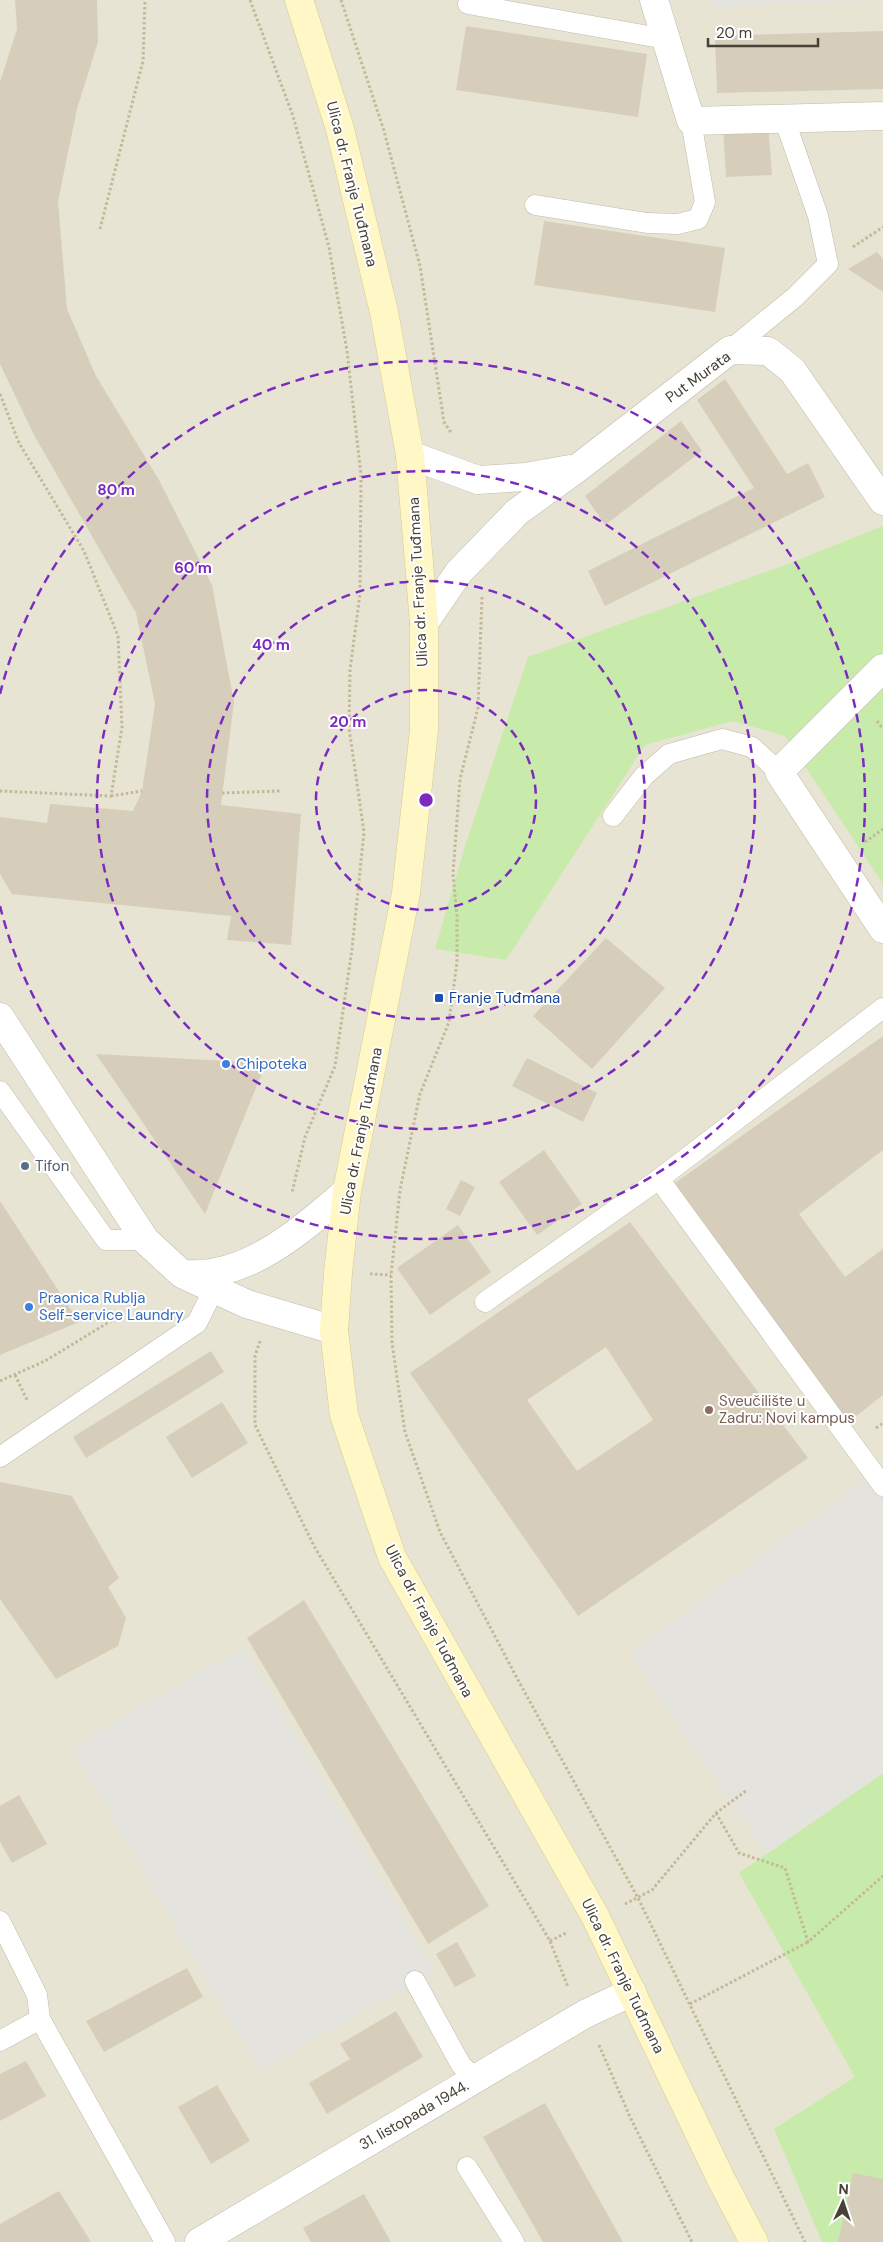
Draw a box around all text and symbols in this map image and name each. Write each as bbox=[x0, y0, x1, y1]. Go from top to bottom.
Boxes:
scale bar bbox=[708, 15, 818, 47]
text: 20 m bbox=[716, 23, 752, 43]
street label: Ulica dr. Franje Tuđmana bbox=[322, 99, 382, 269]
street label: Put Murata bbox=[661, 347, 735, 407]
text: 80 m bbox=[97, 480, 135, 500]
street label: Ulica dr. Franje Tuđmana bbox=[404, 497, 432, 667]
text: 60 m bbox=[174, 558, 212, 578]
text: 40 m bbox=[252, 635, 290, 655]
text: 20 m bbox=[330, 712, 366, 732]
centre of rings bbox=[417, 791, 435, 809]
place label: Franje Tuđmana bbox=[449, 988, 560, 1008]
marker: Franje Tuđmana bbox=[433, 992, 445, 1004]
street label: Ulica dr. Franje Tuđmana bbox=[335, 1046, 387, 1216]
place label: Chipoteka bbox=[236, 1054, 307, 1074]
marker: Chipoteka bbox=[220, 1058, 232, 1070]
place label: Tifon bbox=[35, 1156, 69, 1176]
marker: Tifon bbox=[19, 1160, 31, 1172]
place label: Praonica Rublja Self-service Laundry bbox=[39, 1288, 184, 1325]
marker: Praonica Rublja Self-service Laundry bbox=[23, 1301, 35, 1313]
place label: Sveučilište u Zadru: Novi kampus bbox=[719, 1391, 855, 1428]
marker: Sveučilište u Zadru: Novi kampus bbox=[703, 1404, 715, 1416]
street label: Ulica dr. Franje Tuđmana bbox=[380, 1541, 478, 1701]
street label: Ulica dr. Franje Tuđmana bbox=[577, 1895, 669, 2057]
street label: 31. listopada 1944. bbox=[356, 2075, 472, 2155]
north arrow bbox=[818, 2177, 868, 2227]
text: N bbox=[838, 2180, 849, 2198]

